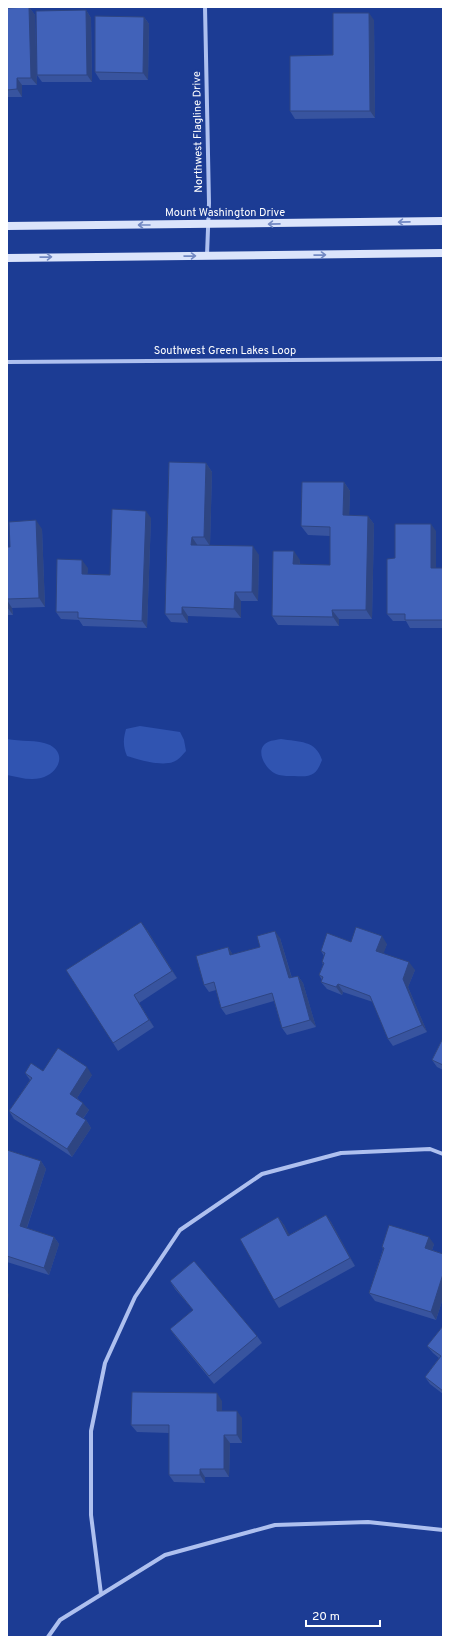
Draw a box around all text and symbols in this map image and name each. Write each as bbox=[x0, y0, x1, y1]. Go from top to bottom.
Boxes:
street label: Northwest Flagline Drive bbox=[190, 71, 206, 193]
street label: Mount Washington Drive bbox=[165, 206, 285, 220]
one-way arrow bbox=[398, 218, 411, 226]
one-way arrow bbox=[268, 220, 281, 228]
one-way arrow bbox=[138, 221, 151, 229]
one-way arrow bbox=[313, 251, 326, 259]
one-way arrow bbox=[183, 252, 196, 260]
one-way arrow bbox=[39, 253, 52, 261]
street label: Southwest Green Lakes Loop bbox=[154, 344, 296, 358]
scale bar bbox=[306, 1602, 380, 1628]
text: 20 m bbox=[312, 1609, 340, 1625]

